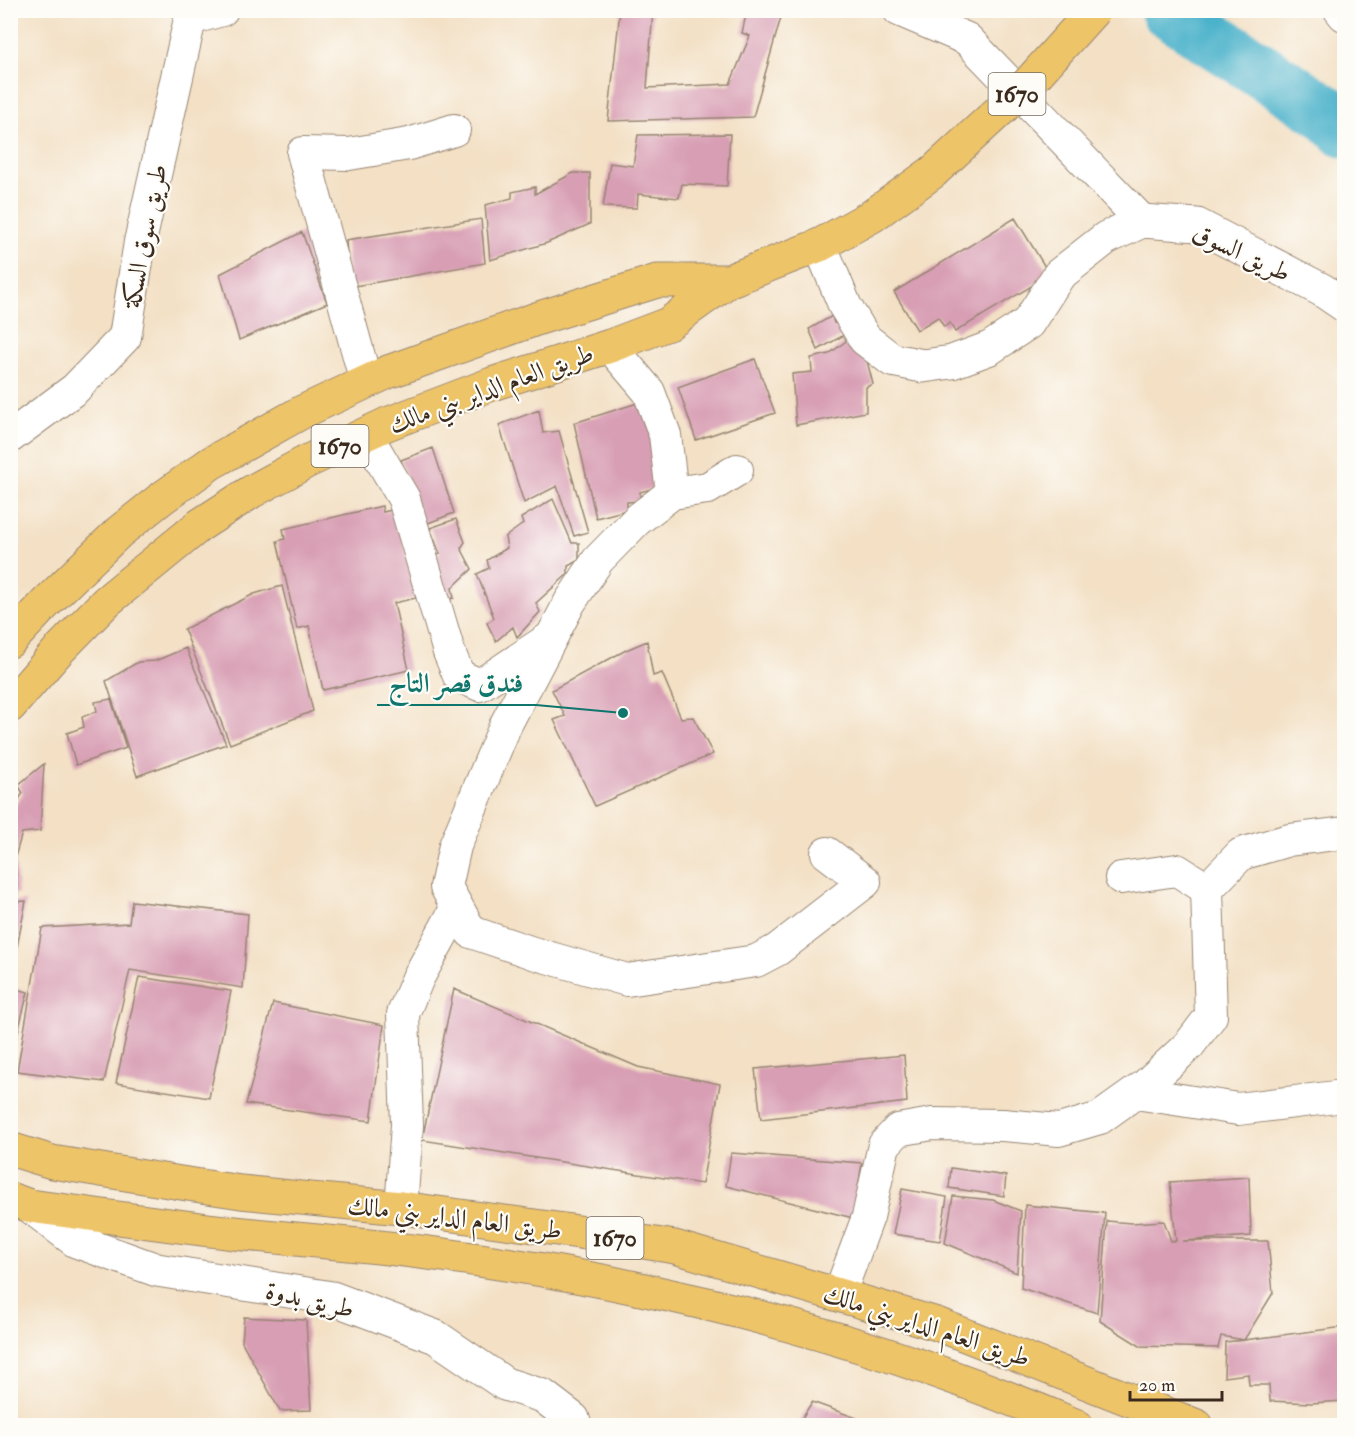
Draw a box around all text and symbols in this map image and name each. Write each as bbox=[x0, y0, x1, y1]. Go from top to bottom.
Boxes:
road number: 1670 bbox=[988, 73, 1046, 115]
street label: طريق سوق السكة bbox=[115, 162, 175, 313]
street label: طريق السوق bbox=[1187, 216, 1296, 290]
street label: طريق العام الداير بني مالك bbox=[385, 337, 600, 446]
road number: 1670 bbox=[312, 425, 368, 467]
callout: فندق قصر التاج bbox=[377, 660, 536, 705]
text: فندق قصر التاج bbox=[388, 667, 524, 707]
street label: طريق العام الداير بني مالك bbox=[345, 1189, 564, 1253]
road number: 1670 bbox=[586, 1217, 644, 1259]
street label: طريق بدوة bbox=[262, 1274, 357, 1326]
street label: طريق العام الداير بني مالك bbox=[817, 1277, 1034, 1380]
scale bar bbox=[1130, 1364, 1222, 1402]
text: 20 m bbox=[1139, 1374, 1175, 1397]

